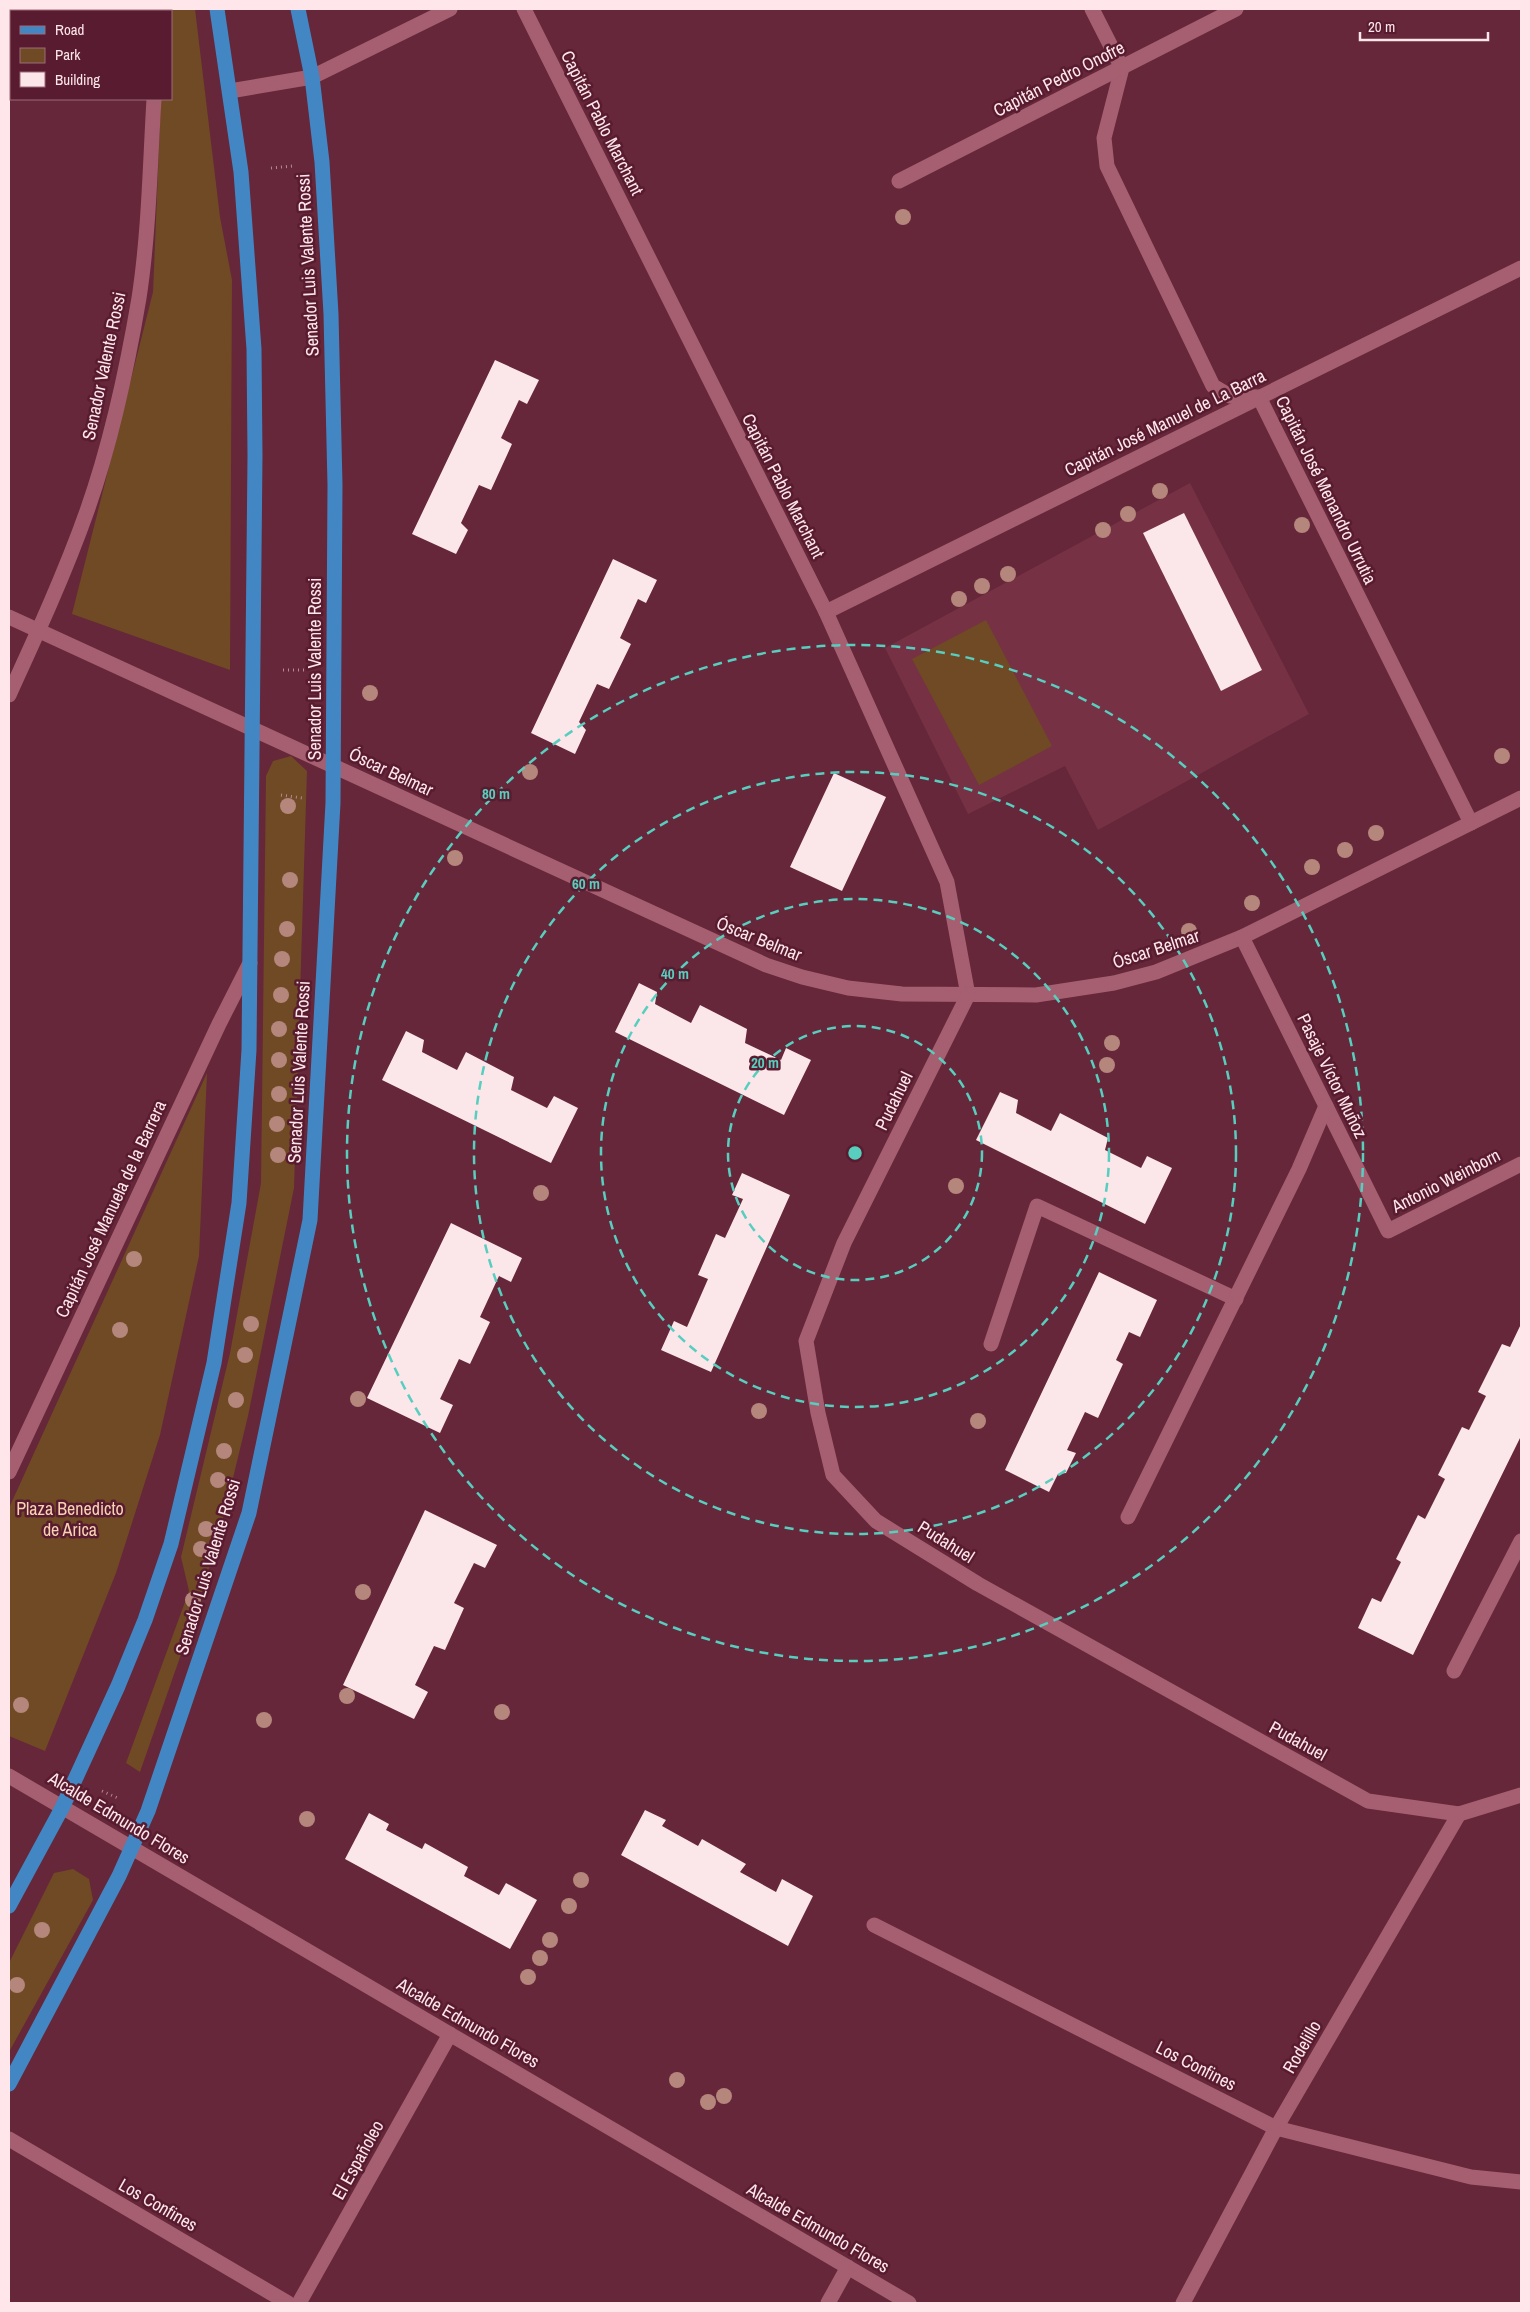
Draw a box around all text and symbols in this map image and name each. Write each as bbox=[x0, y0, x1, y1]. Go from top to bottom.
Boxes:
legend bbox=[10, 10, 172, 100]
scale bar bbox=[1360, 10, 1488, 42]
text: 20 m bbox=[1368, 16, 1395, 37]
text: Road bbox=[55, 19, 84, 40]
street label: Capitán Pedro Onofre bbox=[989, 35, 1129, 122]
text: Park bbox=[55, 44, 81, 65]
street label: Capitán Pablo Marchant bbox=[555, 46, 650, 199]
text: Building bbox=[55, 69, 100, 90]
street label: Senador Luis Valente Rossi bbox=[290, 173, 325, 357]
street label: Senador Valente Rossi bbox=[76, 290, 131, 442]
street label: Capitán José Manuel de La Barra bbox=[1060, 363, 1269, 482]
street label: Capitán José Menandro Urrutia bbox=[1270, 391, 1383, 588]
street label: Capitán Pablo Marchant bbox=[736, 409, 831, 562]
street label: Senador Luis Valente Rossi bbox=[302, 578, 327, 760]
street label: Óscar Belmar bbox=[345, 741, 437, 802]
text: 80 m bbox=[482, 783, 510, 804]
text: 60 m bbox=[572, 873, 600, 894]
street label: Óscar Belmar bbox=[713, 910, 806, 967]
street label: Óscar Belmar bbox=[1109, 923, 1203, 974]
text: 40 m bbox=[661, 963, 689, 984]
street label: Senador Luis Valente Rossi bbox=[281, 980, 316, 1164]
street label: Pasaje Víctor Muñoz bbox=[1291, 1009, 1373, 1142]
text: 20 m bbox=[751, 1052, 779, 1073]
street label: Pudahuel bbox=[869, 1067, 918, 1134]
street label: Capitán José Manuela de la Barrera bbox=[49, 1096, 172, 1322]
street label: Antonio Weinborn bbox=[1386, 1142, 1504, 1219]
centre of rings bbox=[846, 1144, 864, 1162]
street label: Senador Luis Valente Rossi bbox=[169, 1476, 246, 1658]
park label: Plaza Benedicto de Arica bbox=[16, 1496, 124, 1542]
street label: Pudahuel bbox=[913, 1514, 979, 1569]
street label: Pudahuel bbox=[1265, 1715, 1332, 1767]
street label: Alcalde Edmundo Flores bbox=[43, 1765, 195, 1870]
street label: Alcalde Edmundo Flores bbox=[392, 1971, 544, 2074]
street label: Rodelillo bbox=[1276, 2016, 1327, 2078]
street label: Los Confines bbox=[1152, 2035, 1241, 2096]
street label: El Españoleo bbox=[326, 2116, 390, 2204]
street label: Los Confines bbox=[114, 2172, 202, 2237]
street label: Alcalde Edmundo Flores bbox=[742, 2176, 894, 2279]

